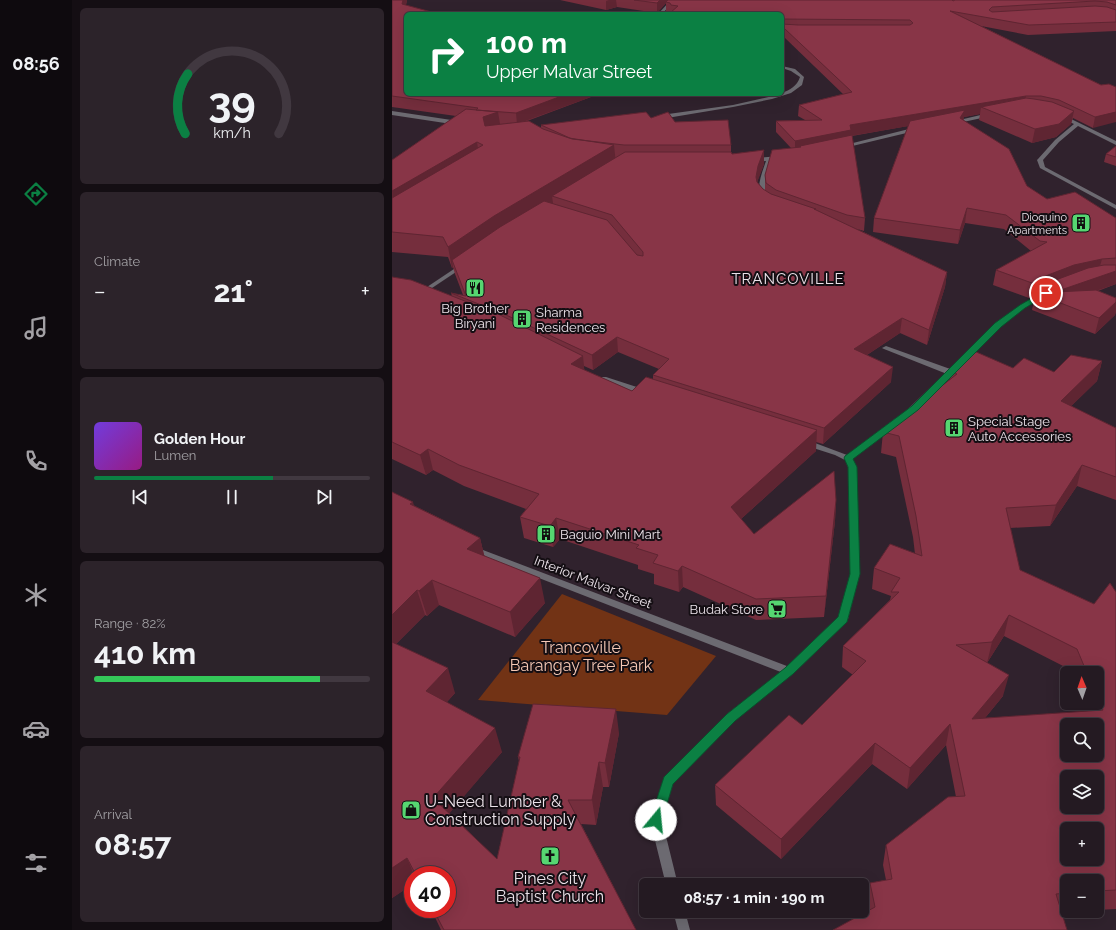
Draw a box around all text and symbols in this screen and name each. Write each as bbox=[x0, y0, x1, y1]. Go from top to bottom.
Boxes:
text: 100 m bbox=[486, 27, 567, 60]
icon: right bbox=[420, 28, 472, 80]
text: 08:56 bbox=[12, 53, 60, 74]
text: Upper Malvar Street bbox=[486, 61, 652, 82]
text: 39 bbox=[208, 78, 256, 127]
text: km/h bbox=[213, 125, 251, 141]
icon: directions bbox=[22, 180, 50, 208]
place label: Dioquino Apartments bbox=[1007, 211, 1067, 237]
building icon: Dioquino Apartments bbox=[1070, 212, 1092, 234]
text: Climate bbox=[94, 254, 140, 269]
district label: TRANCOVILLE bbox=[731, 270, 845, 288]
text: 21° bbox=[214, 274, 253, 309]
pin bbox=[1029, 276, 1063, 310]
restaurant icon: Big Brother Biryani bbox=[464, 277, 486, 299]
text: − bbox=[94, 278, 106, 304]
text: + bbox=[361, 278, 370, 304]
icon: arrive bbox=[1035, 282, 1057, 304]
place label: Big Brother Biryani bbox=[441, 301, 509, 331]
place label: Sharma Residences bbox=[536, 305, 605, 335]
building icon: Sharma Residences bbox=[511, 308, 533, 330]
icon: music bbox=[22, 314, 50, 342]
place label: Special Stage Auto Accessories bbox=[968, 414, 1071, 444]
building icon: Special Stage Auto Accessories bbox=[943, 417, 965, 439]
text: Golden Hour bbox=[154, 430, 245, 448]
icon: phone bbox=[22, 447, 50, 475]
text: Lumen bbox=[154, 448, 196, 463]
icon: previous bbox=[129, 486, 151, 508]
icon: pause bbox=[221, 486, 243, 508]
icon: next bbox=[313, 486, 335, 508]
building icon: Baguio Mini Mart bbox=[535, 523, 557, 545]
place label: Baguio Mini Mart bbox=[560, 527, 661, 542]
street label: Interior Malvar Street bbox=[532, 553, 654, 612]
icon: climate bbox=[22, 581, 50, 609]
supermarket icon: Budak Store bbox=[766, 598, 788, 620]
place label: Budak Store bbox=[690, 602, 763, 617]
text: Range · 82% bbox=[94, 616, 166, 631]
text: 410 km bbox=[94, 636, 196, 671]
park label: Trancoville Barangay Tree Park bbox=[510, 638, 653, 675]
north arrow bbox=[1060, 666, 1104, 710]
map controls bbox=[1060, 666, 1104, 918]
icon: car bbox=[22, 715, 50, 743]
button: search bbox=[1060, 718, 1104, 762]
button: layers bbox=[1060, 770, 1104, 814]
place label: U-Need Lumber & Construction Supply bbox=[425, 792, 576, 829]
shop icon: U-Need Lumber & Construction Supply bbox=[400, 799, 422, 821]
position arrow bbox=[635, 799, 677, 841]
text: Arrival bbox=[94, 807, 132, 822]
button: + bbox=[1060, 822, 1104, 866]
text: 08:57 bbox=[94, 827, 171, 862]
church icon: Pines City Baptist Church bbox=[539, 845, 561, 867]
icon: filters bbox=[22, 849, 50, 877]
speed limit sign: 40 bbox=[404, 866, 456, 918]
place label: Pines City Baptist Church bbox=[496, 869, 604, 906]
button: − bbox=[1060, 874, 1104, 918]
text: 08:57 · 1 min · 190 m bbox=[684, 889, 824, 907]

